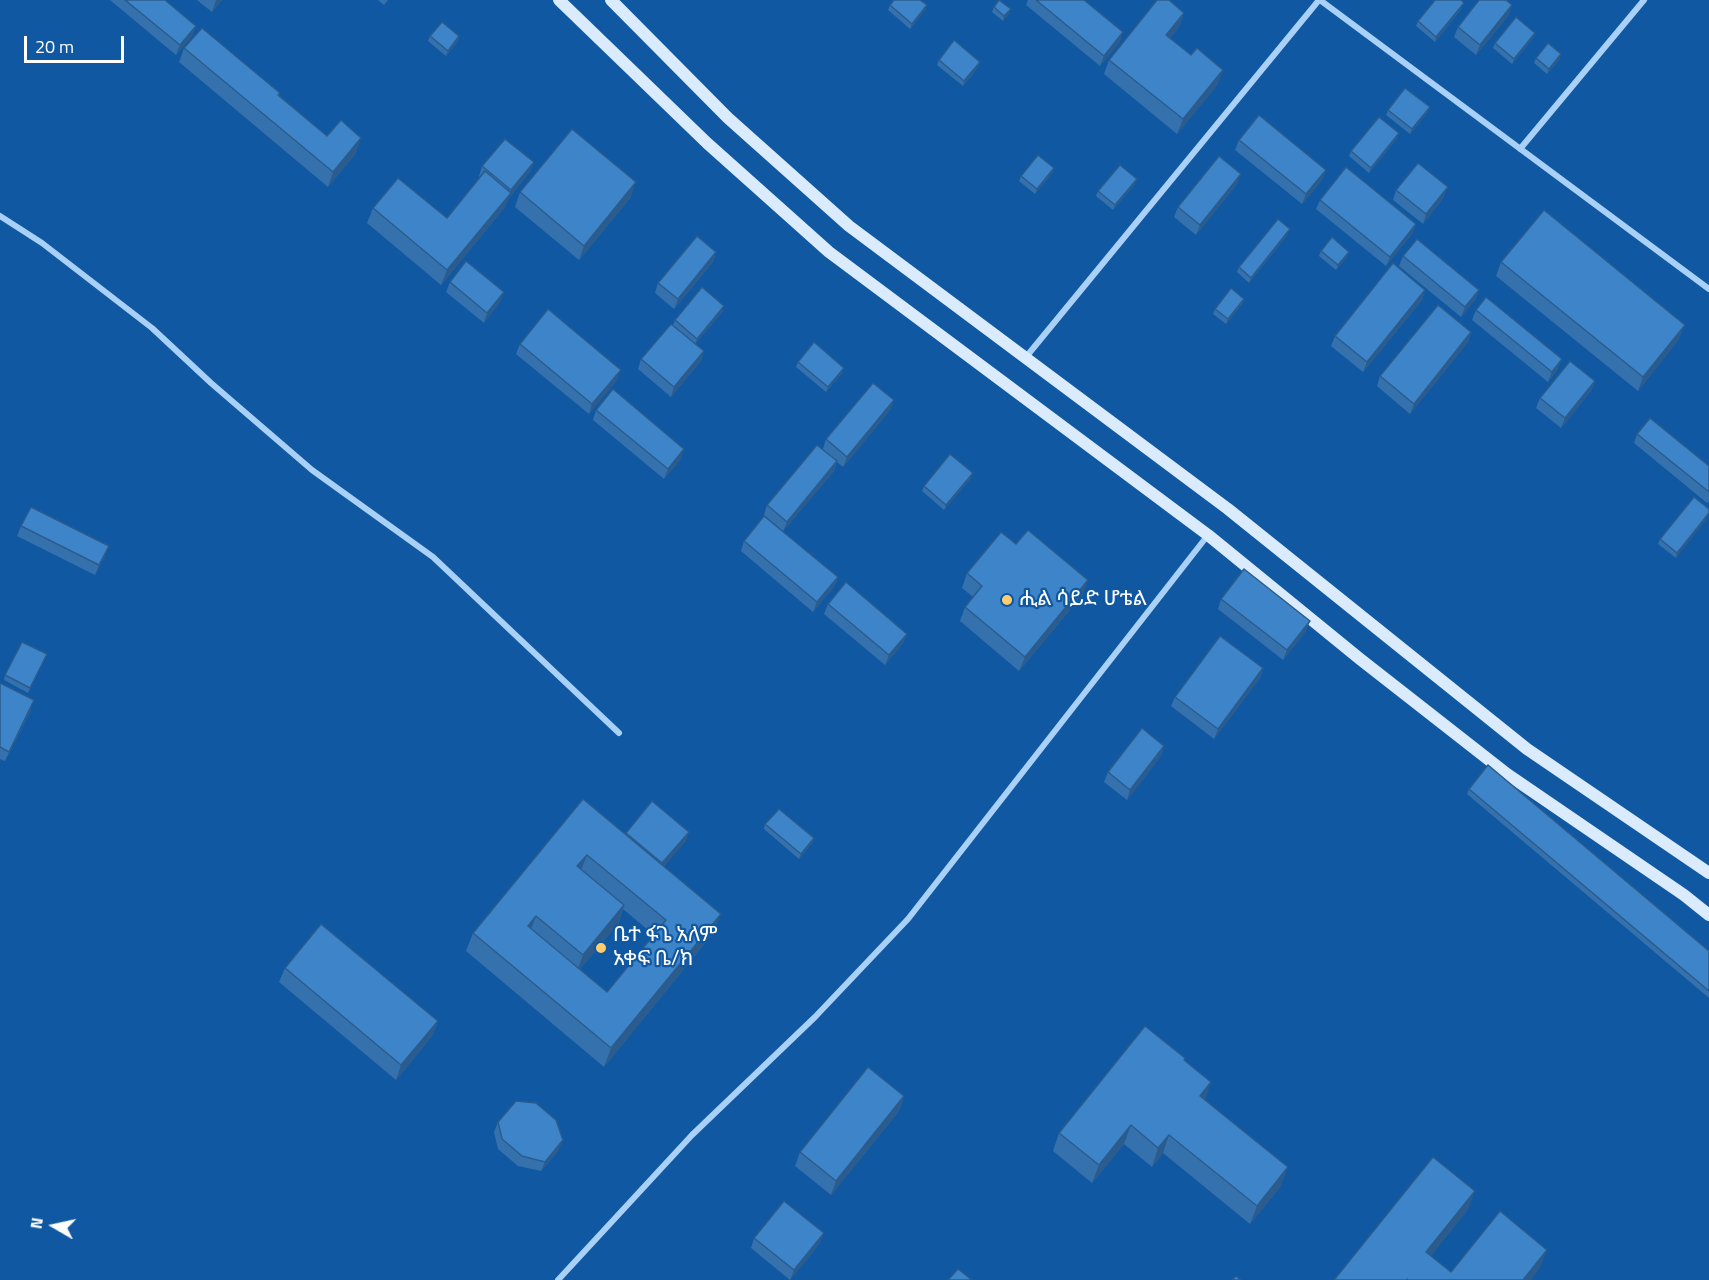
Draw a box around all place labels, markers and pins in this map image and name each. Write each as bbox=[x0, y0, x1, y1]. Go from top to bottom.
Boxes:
place label: ሒል ሳይድ ሆቴል bbox=[1019, 587, 1147, 613]
marker: ሒል ሳይድ ሆቴል bbox=[1000, 593, 1014, 607]
place label: ቤተ ፋጌ አለም አቀፍ ቤ/ክ bbox=[613, 923, 718, 973]
marker: ቤተ ፋጌ አለም አቀፍ ቤ/ክ bbox=[594, 941, 608, 955]

